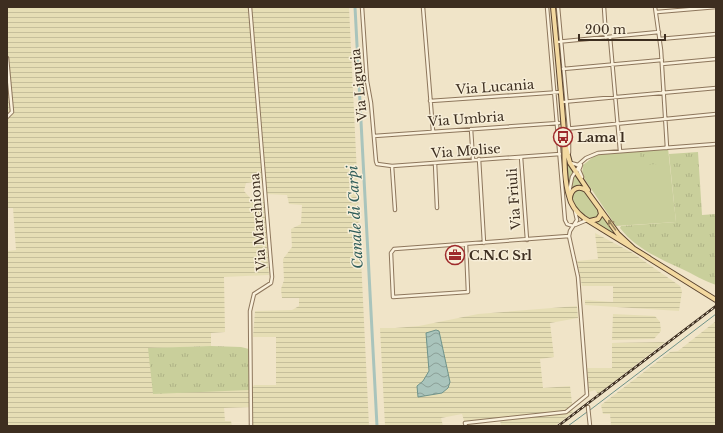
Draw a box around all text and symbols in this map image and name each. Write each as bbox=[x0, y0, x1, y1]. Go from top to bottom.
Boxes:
scale bar bbox=[579, 16, 665, 42]
text: 200 m bbox=[585, 22, 626, 37]
street label: Via Liguria bbox=[347, 47, 371, 123]
street label: Via Lucania bbox=[454, 76, 535, 98]
street label: Via Umbria bbox=[426, 108, 505, 130]
bus stop icon: Lama 1 bbox=[552, 126, 574, 148]
place label: Lama 1 bbox=[577, 129, 626, 146]
street label: Via Molise bbox=[430, 140, 501, 162]
water label: Canale di Carpi bbox=[343, 165, 367, 269]
street label: Via Friuli bbox=[503, 167, 525, 231]
street label: Via Marchiona bbox=[246, 172, 270, 272]
one-way arrow bbox=[608, 219, 616, 230]
office icon: C.N.C Srl bbox=[444, 244, 466, 266]
place label: C.N.C Srl bbox=[469, 247, 532, 264]

